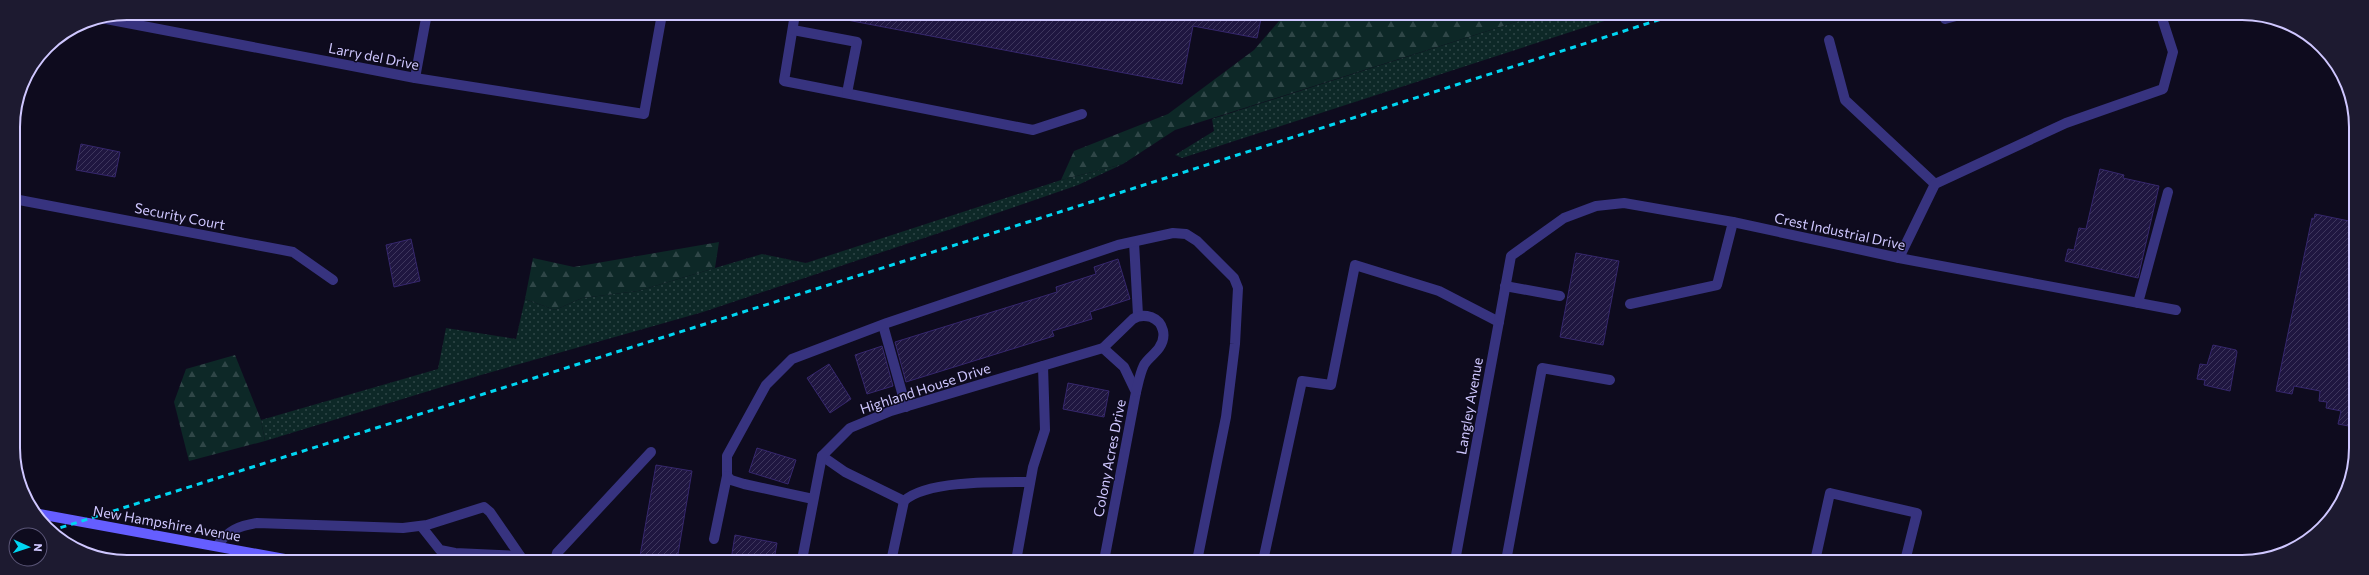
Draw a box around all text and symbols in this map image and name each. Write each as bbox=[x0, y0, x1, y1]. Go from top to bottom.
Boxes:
street label: Larry del Drive bbox=[327, 39, 421, 73]
street label: Security Court bbox=[133, 199, 227, 233]
street label: Crest Industrial Drive bbox=[1773, 209, 1907, 253]
street label: Langley Avenue bbox=[1452, 356, 1486, 456]
street label: Highland House Drive bbox=[858, 359, 992, 417]
street label: Colony Acres Drive bbox=[1089, 398, 1129, 518]
street label: New Hampshire Avenue bbox=[92, 502, 242, 544]
north arrow bbox=[8, 527, 48, 567]
text: N bbox=[32, 543, 45, 552]

